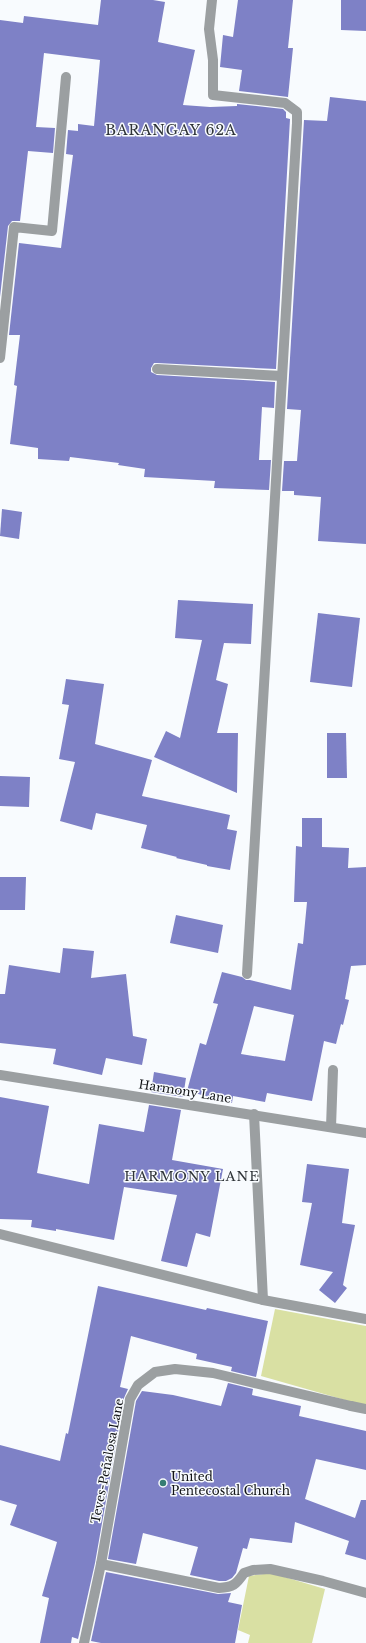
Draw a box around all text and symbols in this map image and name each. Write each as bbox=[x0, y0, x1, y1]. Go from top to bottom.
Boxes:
district label: BARANGAY 62A bbox=[105, 121, 237, 139]
street label: Harmony Lane bbox=[138, 1076, 232, 1106]
district label: HARMONY LANE bbox=[124, 1168, 260, 1185]
street label: Teves-Peñalosa Lane bbox=[87, 1397, 127, 1525]
place label: United Pentecostal Church bbox=[171, 1469, 290, 1498]
marker: United Pentecostal Church bbox=[158, 1478, 168, 1488]

